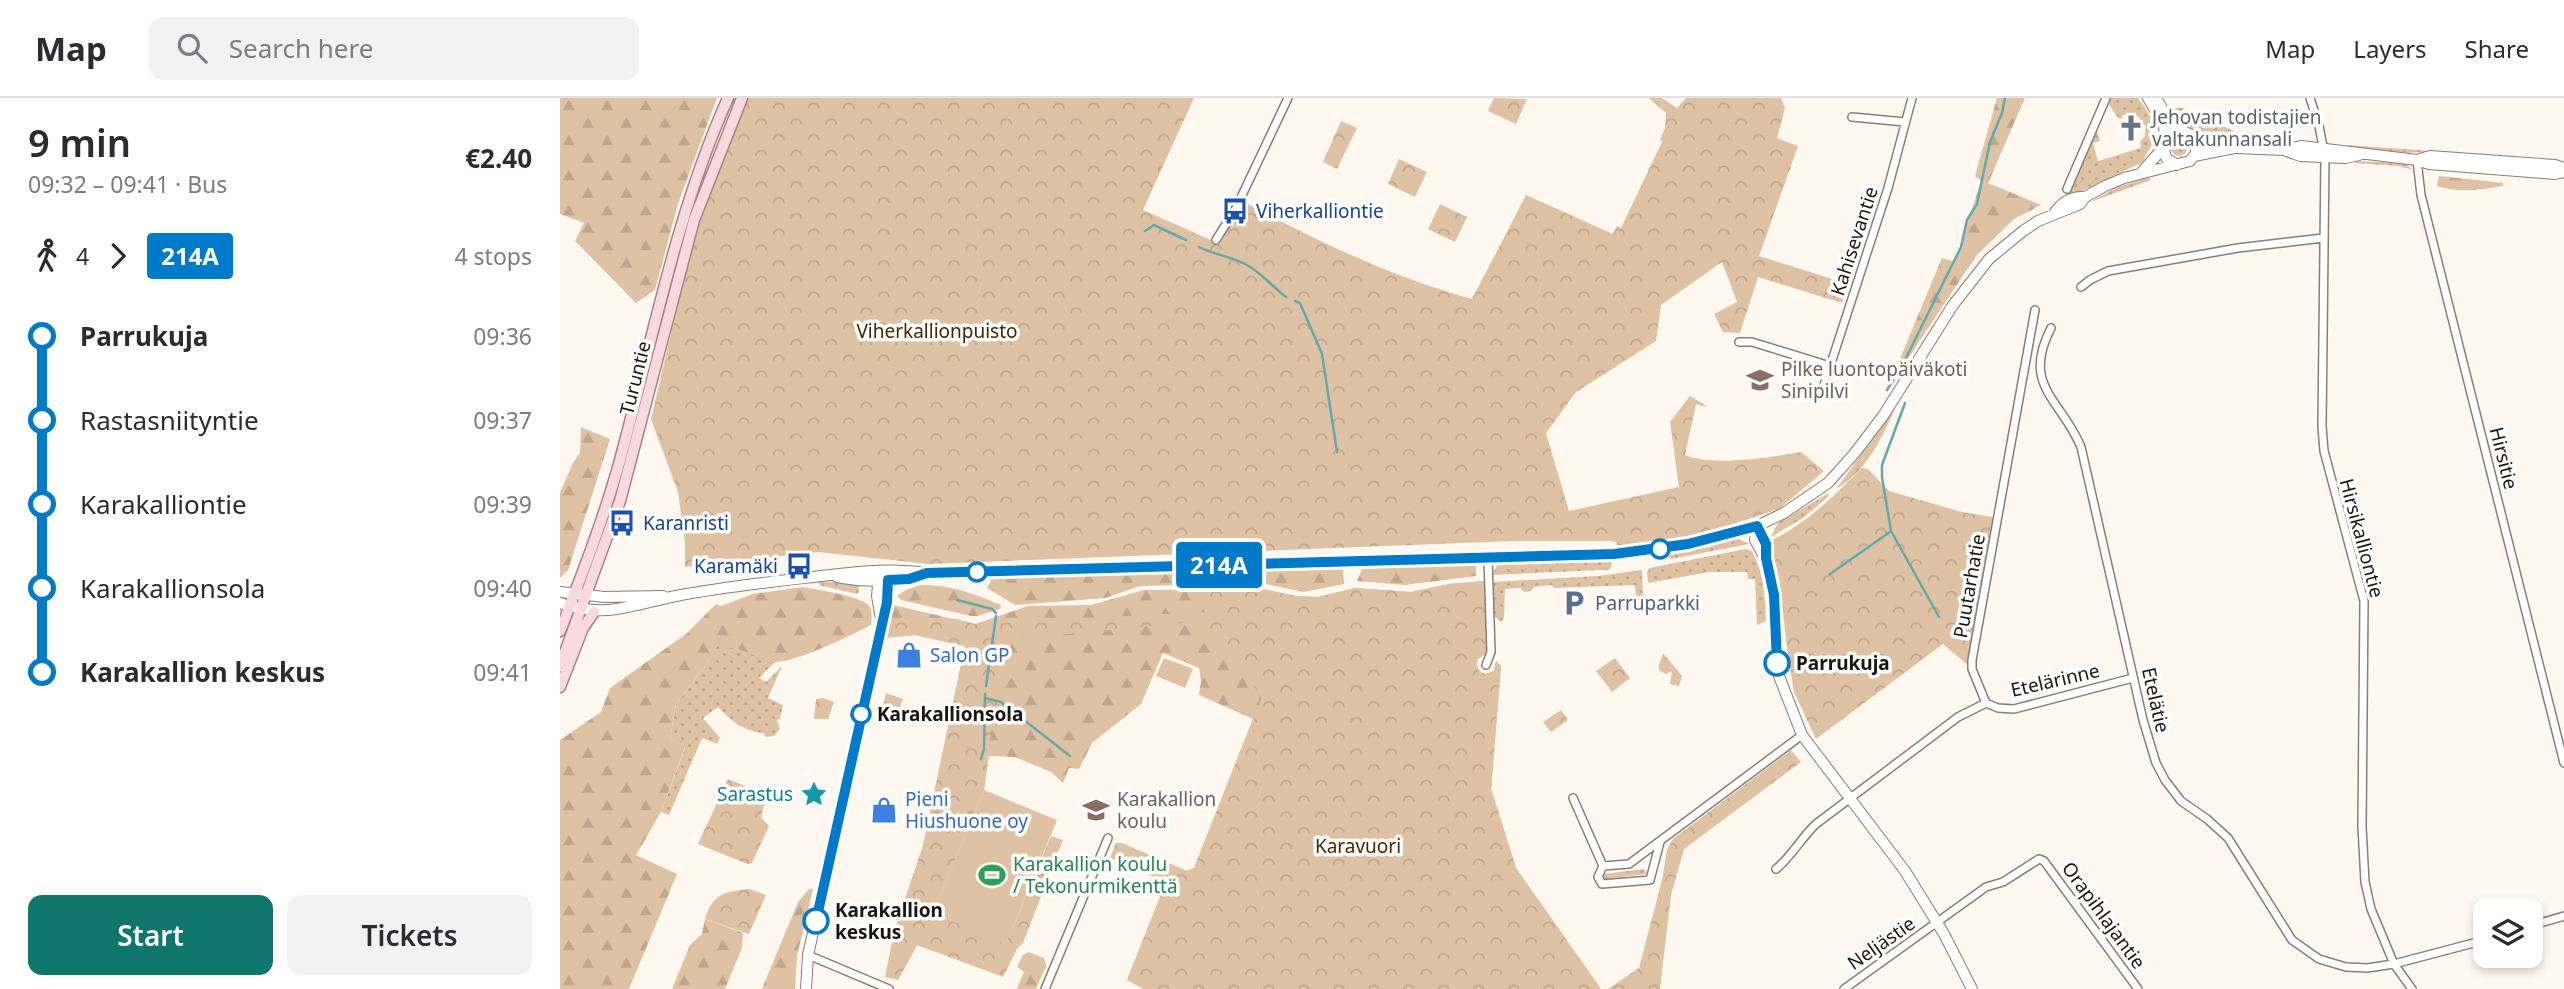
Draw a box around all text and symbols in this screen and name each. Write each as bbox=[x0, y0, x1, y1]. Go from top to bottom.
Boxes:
search box bbox=[149, 17, 639, 80]
text: Map bbox=[35, 26, 107, 71]
icon: search bbox=[173, 29, 211, 67]
text: Search here bbox=[229, 30, 373, 66]
text: Map bbox=[2265, 32, 2315, 65]
text: Layers bbox=[2353, 32, 2427, 65]
text: Share bbox=[2465, 32, 2529, 65]
place label: Jehovan todistajien valtakunnansali bbox=[2150, 104, 2322, 152]
church icon: Jehovan todistajien valtakunnansali bbox=[2116, 113, 2146, 143]
text: 9 min bbox=[28, 116, 131, 168]
text: €2.40 bbox=[465, 140, 532, 176]
text: 09:32 – 09:41 · Bus bbox=[28, 168, 227, 200]
street label: Kahisevantie bbox=[1824, 183, 1884, 299]
bus stop icon: Viherkalliontie bbox=[1220, 196, 1250, 226]
place label: Viherkalliontie bbox=[1256, 198, 1384, 224]
icon: walk bbox=[28, 237, 66, 275]
icon: forward bbox=[99, 237, 137, 275]
text: 214A bbox=[161, 239, 219, 272]
text: 4 bbox=[76, 240, 89, 272]
text: 4 stops bbox=[454, 240, 532, 272]
text: Parrukuja bbox=[80, 318, 208, 354]
park label: Viherkallionpuisto bbox=[856, 318, 1018, 344]
text: 09:36 bbox=[473, 320, 532, 352]
street label: Turuntie bbox=[613, 338, 657, 418]
place label: Pilke luontopäiväkoti Sinipilvi bbox=[1781, 356, 1967, 404]
school or university icon: Pilke luontopäiväkoti Sinipilvi bbox=[1745, 365, 1775, 395]
text: Rastasniityntie bbox=[80, 402, 259, 438]
text: 09:37 bbox=[473, 404, 532, 436]
street label: Hirsitie bbox=[2484, 424, 2524, 492]
street label: Hirsikalliontie bbox=[2334, 476, 2390, 600]
text: Karakalliontie bbox=[80, 486, 247, 522]
text: 09:39 bbox=[473, 488, 532, 520]
bus stop icon: Karanristi bbox=[607, 508, 637, 538]
place label: Karanristi bbox=[643, 510, 729, 536]
street label: Puutarhatie bbox=[1947, 532, 1991, 640]
unlabelled marker bbox=[1650, 539, 1670, 559]
line badge: 214A bbox=[1170, 542, 1268, 588]
text: 214A bbox=[1190, 548, 1248, 581]
bus stop icon: Karamäki bbox=[784, 551, 814, 581]
place label: Karamäki bbox=[694, 553, 778, 579]
unlabelled marker bbox=[967, 562, 987, 582]
text: Karakallionsola bbox=[80, 570, 265, 606]
text: 09:40 bbox=[473, 572, 532, 604]
parking icon: Parruparkki bbox=[1559, 588, 1589, 618]
place label: Parruparkki bbox=[1595, 590, 1700, 616]
shop icon: Salon GP bbox=[894, 640, 924, 670]
place label: Salon GP bbox=[930, 642, 1010, 668]
marker: Parrukuja bbox=[1764, 650, 1790, 676]
place label: Parrukuja bbox=[1796, 650, 1890, 676]
text: Karakallion keskus bbox=[80, 654, 325, 690]
text: 09:41 bbox=[473, 656, 532, 688]
street label: Etelärinne bbox=[2008, 657, 2102, 703]
street label: Etelätie bbox=[2136, 665, 2176, 735]
place label: Karakallionsola bbox=[877, 701, 1023, 727]
marker: Karakallionsola bbox=[851, 704, 871, 724]
place icon: Sarastus bbox=[799, 779, 829, 809]
place label: Sarastus bbox=[717, 781, 793, 807]
place label: Pieni Hiushuone oy bbox=[905, 786, 1028, 834]
place label: Karakallion koulu bbox=[1117, 786, 1216, 834]
shop icon: Pieni Hiushuone oy bbox=[869, 795, 899, 825]
school or university icon: Karakallion koulu bbox=[1081, 795, 1111, 825]
park label: Karavuori bbox=[1315, 833, 1401, 859]
place label: Karakallion koulu / Tekonurmikenttä bbox=[1013, 851, 1178, 899]
street label: Orapihlajantie bbox=[2056, 856, 2152, 974]
sports icon: Karakallion koulu / Tekonurmikenttä bbox=[977, 860, 1007, 890]
button: Start bbox=[28, 895, 273, 975]
button: Tickets bbox=[287, 895, 532, 975]
place label: Karakallion keskus bbox=[835, 897, 943, 945]
map controls bbox=[2473, 898, 2543, 968]
button: layers bbox=[2473, 898, 2543, 968]
marker: Karakallion keskus bbox=[803, 908, 829, 934]
street label: Neljästie bbox=[1842, 910, 1920, 976]

